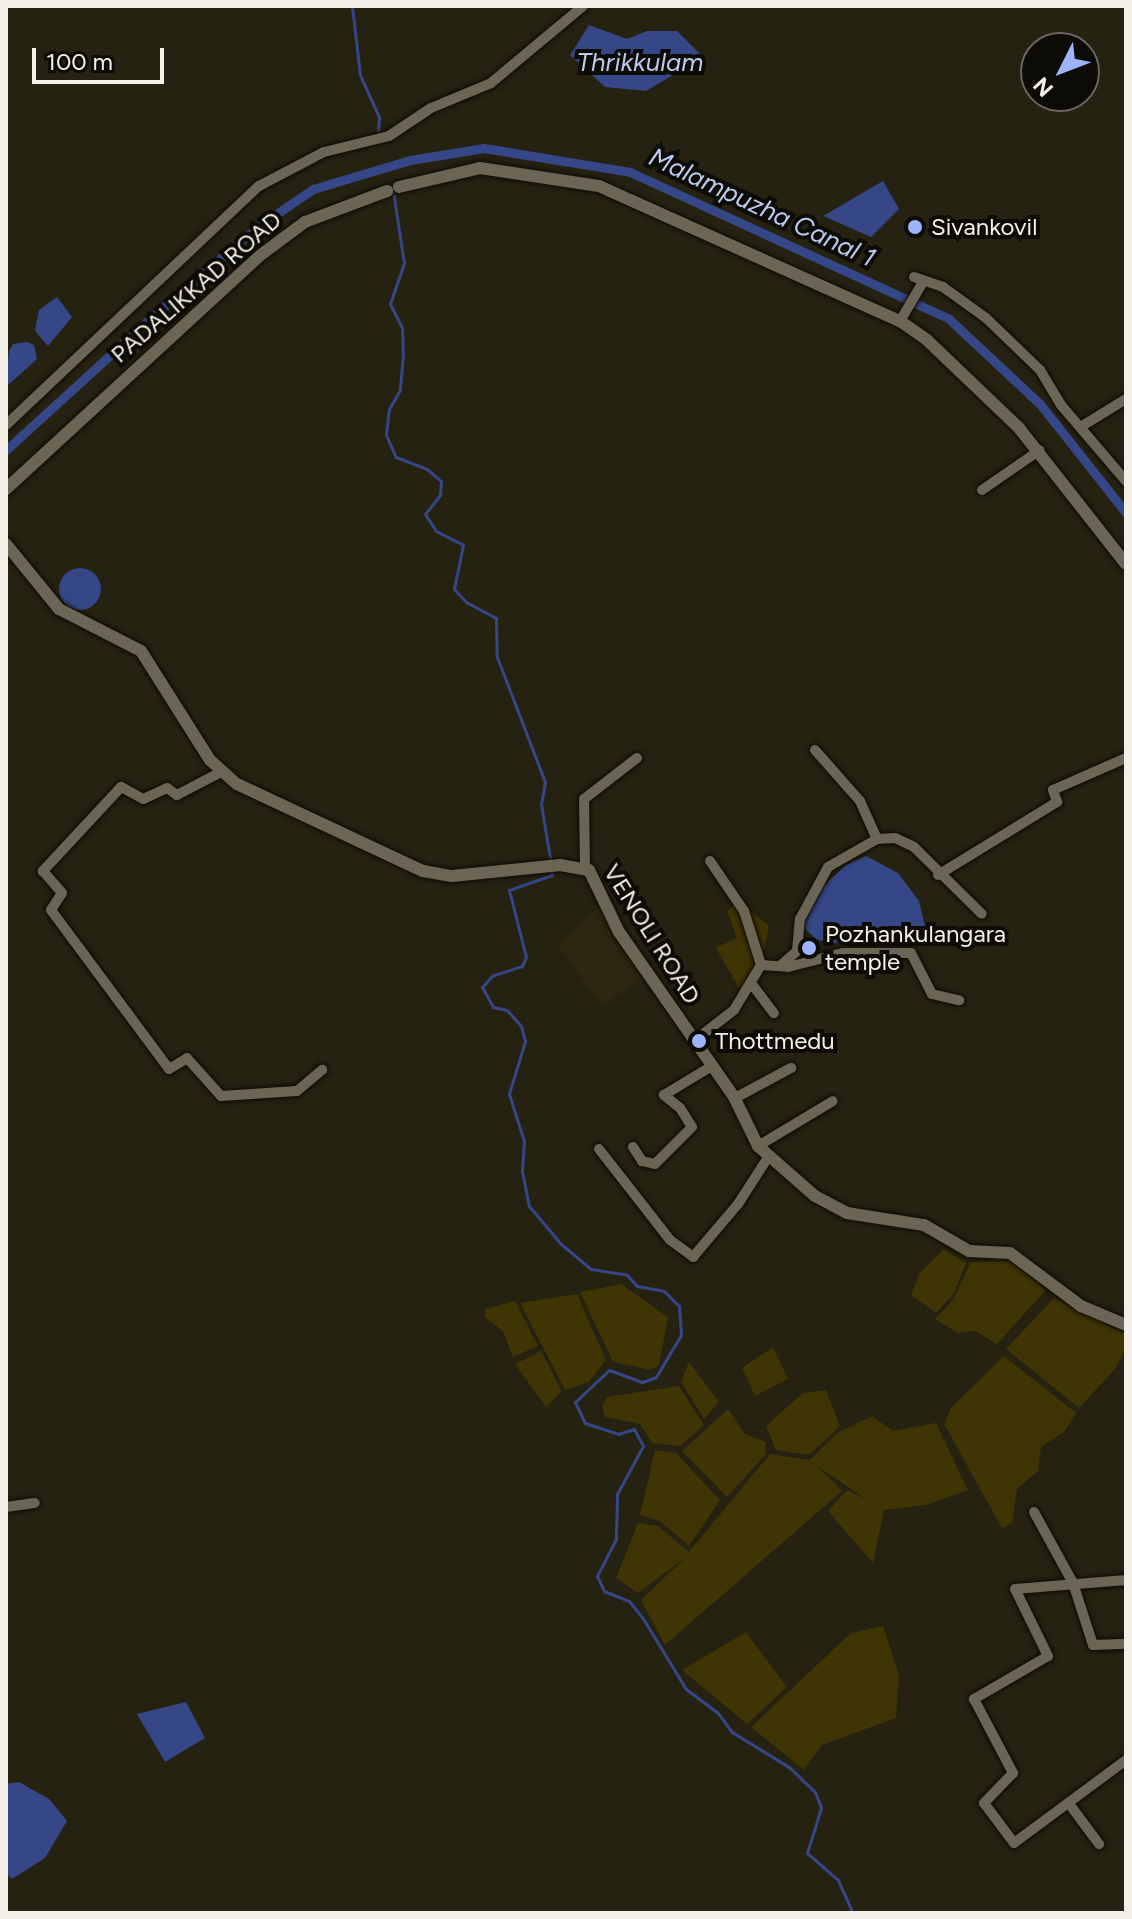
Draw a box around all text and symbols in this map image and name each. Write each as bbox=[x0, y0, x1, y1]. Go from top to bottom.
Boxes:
scale bar bbox=[36, 32, 168, 82]
north arrow bbox=[1020, 32, 1100, 112]
text: 100 m bbox=[46, 47, 113, 76]
water label: Thrikkulam bbox=[577, 47, 703, 79]
text: N bbox=[1028, 72, 1059, 102]
water label: Malampuzha Canal 1 bbox=[644, 142, 880, 274]
street label: PADALIKKAD ROAD bbox=[105, 205, 287, 369]
place label: Sivankovil bbox=[931, 213, 1037, 241]
marker: Sivankovil bbox=[906, 218, 924, 236]
street label: VENOLI ROAD bbox=[598, 859, 706, 1009]
place label: Pozhankulangara temple bbox=[825, 920, 1006, 976]
marker: Pozhankulangara temple bbox=[800, 939, 818, 957]
place label: Thottmedu bbox=[715, 1027, 835, 1055]
marker: Thottmedu bbox=[690, 1032, 708, 1050]

